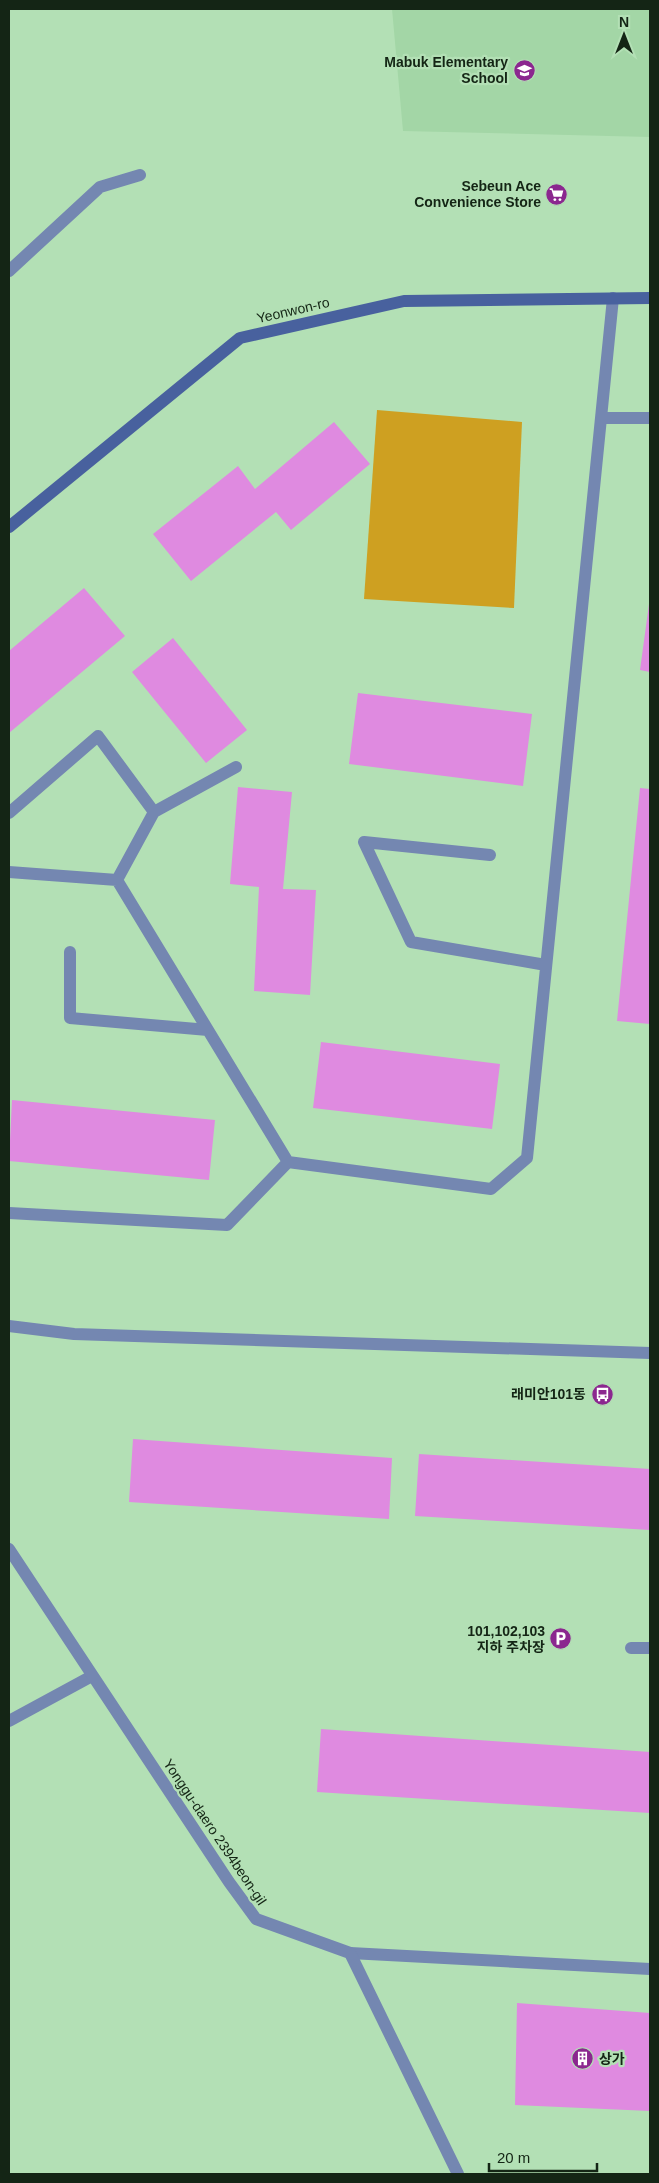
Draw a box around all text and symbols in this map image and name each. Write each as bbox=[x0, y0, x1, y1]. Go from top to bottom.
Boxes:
north arrow bbox=[599, 10, 649, 60]
text: N bbox=[619, 14, 629, 30]
place label: Mabuk Elementary School bbox=[384, 54, 508, 86]
school or university icon: Mabuk Elementary School bbox=[512, 58, 536, 82]
place label: Sebeun Ace Convenience Store bbox=[414, 178, 541, 210]
supermarket icon: Sebeun Ace Convenience Store bbox=[545, 182, 569, 206]
street label: Yeonwon-ro bbox=[255, 294, 331, 326]
bus stop icon: 래미안101동 bbox=[590, 1382, 614, 1406]
place label: 래미안101동 bbox=[511, 1386, 586, 1402]
place label: 101,102,103 지하 주차장 bbox=[467, 1623, 545, 1655]
parking icon: 101,102,103 지하 주차장 bbox=[549, 1627, 573, 1651]
street label: Yonggu-daero 2394beon-gil bbox=[160, 1756, 270, 1908]
building icon: 상가 bbox=[571, 2047, 595, 2071]
place label: 상가 bbox=[599, 2051, 625, 2067]
scale bar bbox=[489, 2140, 596, 2172]
text: 20 m bbox=[497, 2149, 530, 2166]

